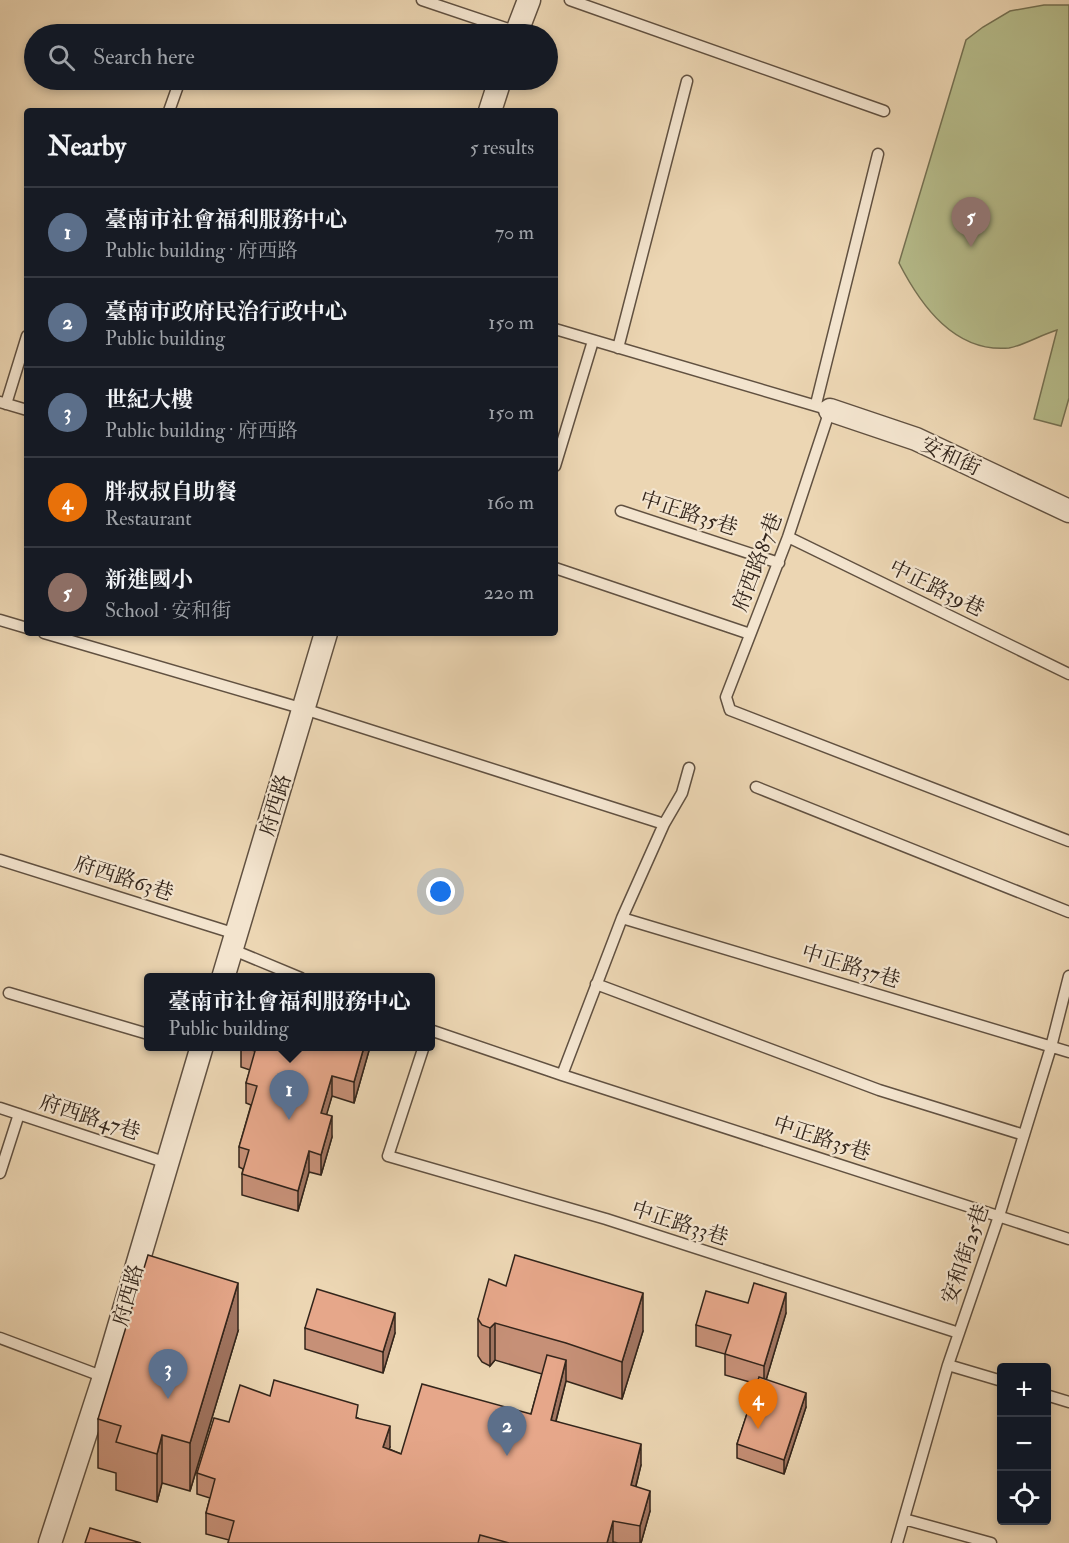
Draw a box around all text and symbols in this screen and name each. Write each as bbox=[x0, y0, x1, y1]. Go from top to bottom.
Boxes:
search box bbox=[24, 24, 558, 90]
icon: search bbox=[45, 41, 78, 74]
text: Search here bbox=[93, 43, 195, 71]
text: Nearby bbox=[48, 131, 126, 163]
text: 5 results bbox=[470, 135, 534, 160]
pin: 5 bbox=[952, 198, 990, 247]
text: 臺南市社會福利服務中心 bbox=[105, 206, 347, 234]
text: 1 bbox=[64, 220, 71, 245]
text: 70 m bbox=[495, 220, 534, 245]
text: Public building · 府西路 bbox=[105, 238, 297, 263]
text: 臺南市政府民治行政中心 bbox=[105, 298, 347, 326]
text: 2 bbox=[62, 310, 73, 335]
text: 150 m bbox=[488, 310, 534, 335]
text: Public building bbox=[105, 326, 225, 351]
text: 世紀大樓 bbox=[105, 386, 193, 414]
text: 3 bbox=[64, 400, 71, 425]
text: 150 m bbox=[488, 400, 534, 425]
text: Public building · 府西路 bbox=[105, 418, 297, 443]
street label: 安和街 bbox=[917, 431, 985, 482]
text: 胖叔叔自助餐 bbox=[105, 478, 237, 506]
street label: 中正路35巷 bbox=[637, 485, 741, 542]
text: 4 bbox=[62, 490, 73, 515]
text: 160 m bbox=[487, 490, 534, 515]
text: Restaurant bbox=[105, 506, 192, 531]
street label: 府西路87巷 bbox=[726, 509, 789, 615]
street label: 中正路39巷 bbox=[885, 554, 989, 623]
text: 新進國小 bbox=[105, 566, 193, 594]
text: 5 bbox=[63, 580, 72, 605]
text: 220 m bbox=[484, 580, 534, 605]
text: School · 安和街 bbox=[105, 598, 231, 623]
street label: 府西路 bbox=[253, 771, 298, 839]
street label: 府西路63巷 bbox=[71, 850, 177, 907]
your location bbox=[426, 877, 455, 906]
street label: 中正路37巷 bbox=[798, 939, 903, 994]
popup bbox=[144, 973, 435, 1051]
text: 臺南市社會福利服務中心 bbox=[168, 988, 411, 1016]
text: Public building bbox=[168, 1016, 289, 1041]
pin: 1 bbox=[270, 1070, 308, 1120]
street label: 府西路47巷 bbox=[36, 1088, 144, 1146]
street label: 中正路35巷 bbox=[770, 1110, 874, 1167]
street label: 中正路33巷 bbox=[628, 1195, 732, 1252]
street label: 安和街25巷 bbox=[936, 1201, 995, 1308]
street label: 府西路 bbox=[107, 1261, 150, 1329]
pin: 3 bbox=[148, 1350, 188, 1399]
map controls bbox=[997, 1363, 1051, 1525]
button: + bbox=[997, 1363, 1051, 1417]
pin: 4 bbox=[738, 1380, 777, 1429]
pin: 2 bbox=[488, 1406, 526, 1456]
button: − bbox=[997, 1417, 1051, 1471]
button: locate bbox=[997, 1471, 1051, 1525]

